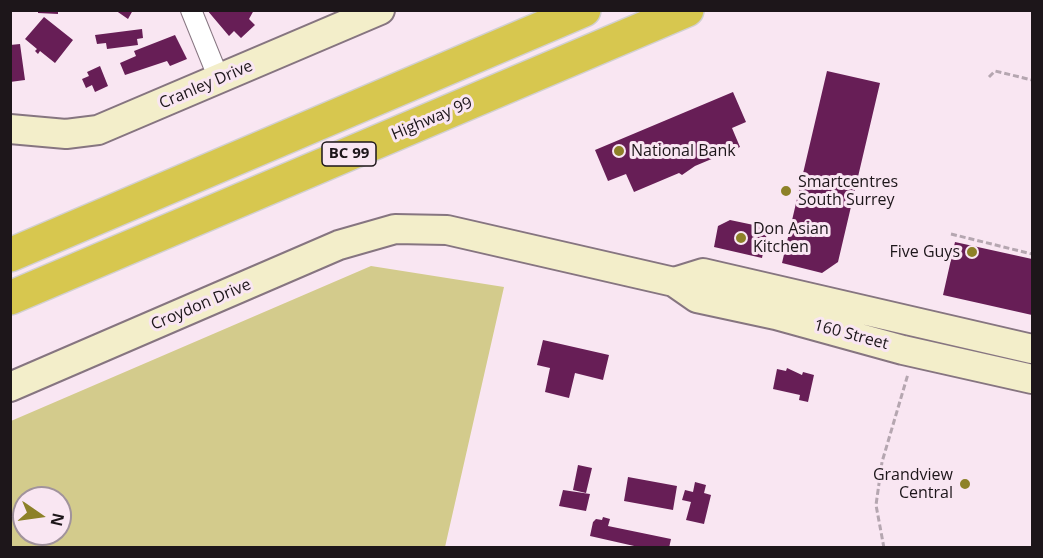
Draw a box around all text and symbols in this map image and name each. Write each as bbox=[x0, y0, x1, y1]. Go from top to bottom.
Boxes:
street label: Cranley Drive bbox=[156, 57, 256, 113]
street label: Highway 99 bbox=[389, 93, 475, 145]
place label: National Bank bbox=[631, 141, 736, 161]
road number: BC 99 bbox=[322, 142, 376, 166]
marker: National Bank bbox=[612, 144, 626, 158]
place label: Smartcentres South Surrey bbox=[798, 172, 898, 210]
marker: Smartcentres South Surrey bbox=[779, 184, 793, 198]
place label: Don Asian Kitchen bbox=[753, 219, 829, 257]
marker: Don Asian Kitchen bbox=[734, 231, 748, 245]
place label: Five Guys bbox=[889, 242, 960, 262]
marker: Five Guys bbox=[965, 245, 979, 259]
street label: Croydon Drive bbox=[148, 275, 254, 335]
street label: 160 Street bbox=[812, 316, 890, 354]
place label: Grandview Central bbox=[873, 465, 953, 503]
marker: Grandview Central bbox=[958, 477, 972, 491]
north arrow bbox=[12, 486, 72, 546]
text: N bbox=[45, 511, 70, 528]

